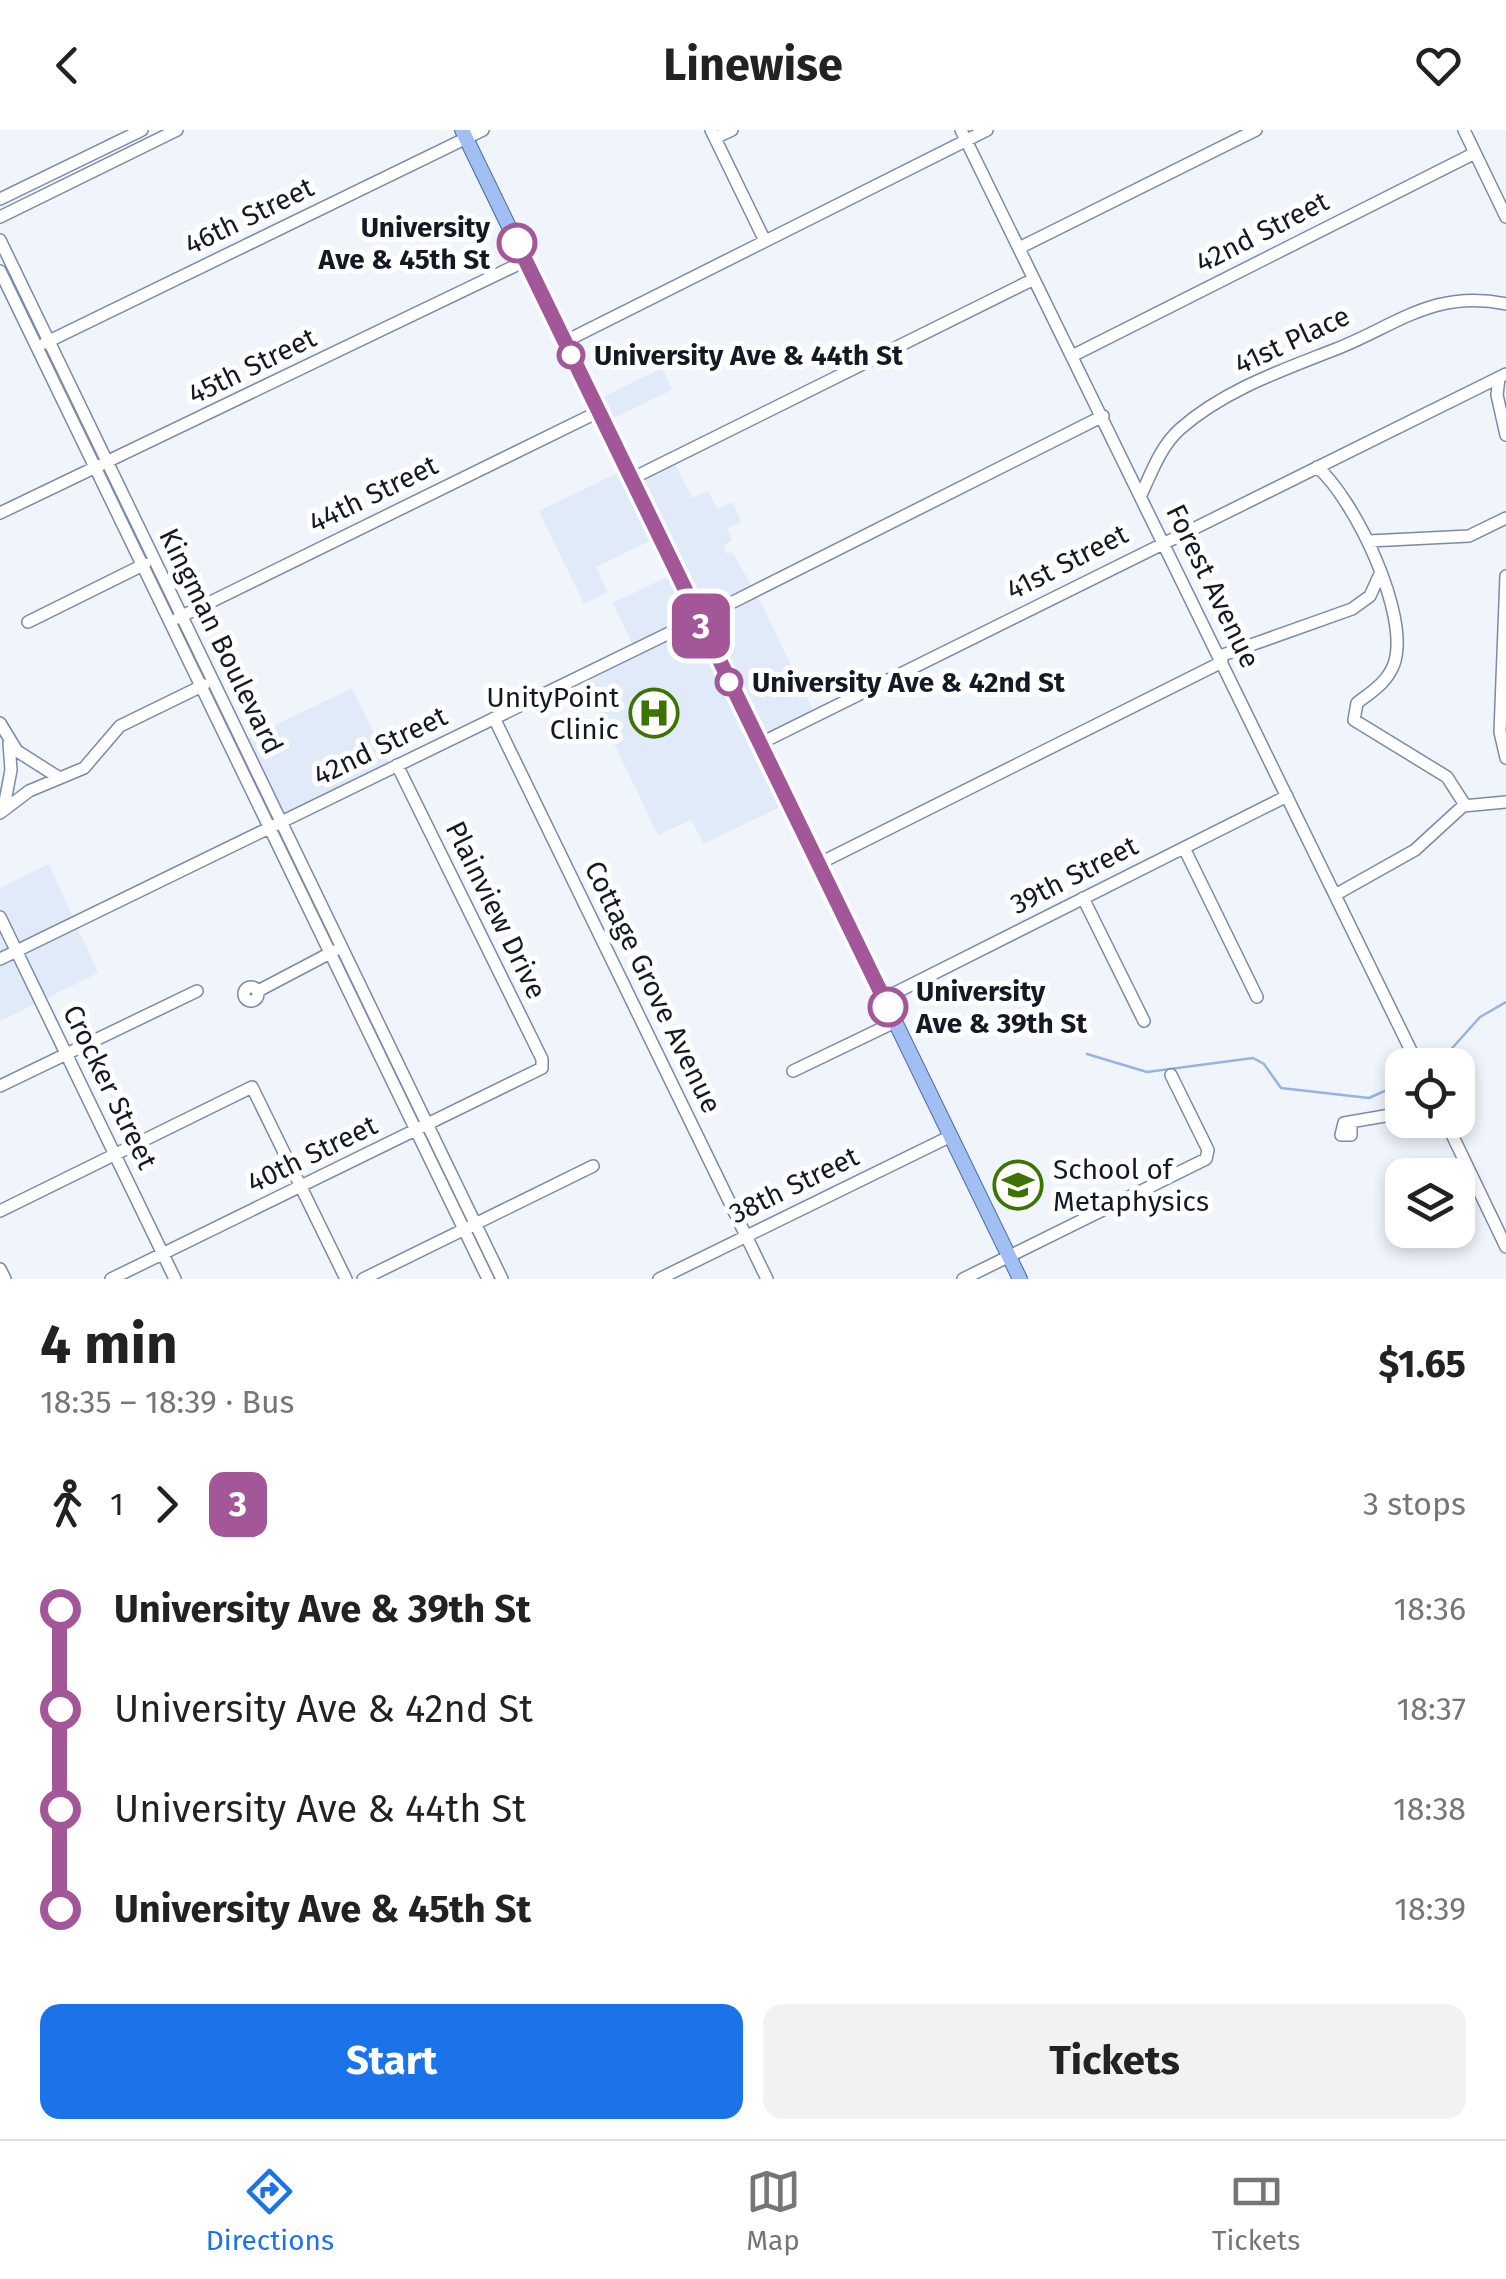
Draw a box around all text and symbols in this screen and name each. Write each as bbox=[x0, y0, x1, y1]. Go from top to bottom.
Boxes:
icon: back bbox=[40, 38, 95, 93]
text: Linewise bbox=[663, 38, 843, 92]
icon: heart bbox=[1411, 38, 1466, 93]
street label: 46th Street bbox=[179, 170, 320, 261]
street label: 42nd Street bbox=[1190, 184, 1335, 280]
place label: University Ave & 45th St bbox=[318, 211, 491, 276]
marker: University Ave & 45th St bbox=[498, 224, 536, 262]
street label: 41st Place bbox=[1229, 299, 1355, 381]
street label: 45th Street bbox=[183, 320, 322, 411]
place label: University Ave & 44th St bbox=[594, 339, 904, 372]
marker: University Ave & 44th St bbox=[558, 342, 584, 368]
street label: 44th Street bbox=[303, 448, 444, 539]
street label: Forest Avenue bbox=[1159, 499, 1267, 673]
street label: 41st Street bbox=[1001, 517, 1134, 607]
street label: Kingman Boulevard bbox=[152, 523, 290, 759]
line badge: 3 bbox=[668, 594, 734, 658]
text: 3 bbox=[692, 605, 710, 647]
place label: University Ave & 42nd St bbox=[752, 666, 1066, 699]
marker: University Ave & 42nd St bbox=[716, 669, 742, 695]
place label: UnityPoint Clinic bbox=[486, 681, 620, 746]
hospital icon: UnityPoint Clinic bbox=[628, 687, 680, 739]
street label: 42nd Street bbox=[308, 699, 453, 793]
street label: Plainview Drive bbox=[439, 816, 553, 1004]
street label: 39th Street bbox=[1005, 829, 1144, 921]
street label: Cottage Grove Avenue bbox=[578, 856, 728, 1118]
place label: University Ave & 39th St bbox=[915, 975, 1088, 1040]
marker: University Ave & 39th St bbox=[869, 988, 907, 1026]
street label: Crocker Street bbox=[56, 1000, 164, 1175]
map controls bbox=[1385, 1048, 1475, 1248]
button: locate bbox=[1385, 1048, 1475, 1138]
street label: 40th Street bbox=[242, 1108, 383, 1200]
street label: 38th Street bbox=[724, 1139, 865, 1230]
place label: School of Metaphysics bbox=[1053, 1153, 1209, 1218]
button: layers bbox=[1385, 1158, 1475, 1248]
school or university icon: School of Metaphysics bbox=[992, 1159, 1044, 1211]
text: 4 min bbox=[40, 1312, 178, 1378]
text: $1.65 bbox=[1379, 1341, 1466, 1387]
text: 18:35 – 18:39 · Bus bbox=[40, 1383, 295, 1421]
icon: walk bbox=[40, 1477, 95, 1532]
icon: forward bbox=[139, 1477, 194, 1532]
text: 3 bbox=[229, 1483, 247, 1525]
text: 1 bbox=[110, 1485, 124, 1523]
text: 3 stops bbox=[1363, 1485, 1466, 1523]
text: University Ave & 39th St bbox=[114, 1586, 531, 1632]
text: 18:36 bbox=[1394, 1590, 1466, 1628]
text: University Ave & 42nd St bbox=[114, 1686, 533, 1732]
text: 18:37 bbox=[1397, 1690, 1466, 1728]
text: University Ave & 44th St bbox=[114, 1786, 526, 1832]
text: 18:38 bbox=[1393, 1790, 1466, 1828]
text: University Ave & 45th St bbox=[114, 1886, 531, 1932]
text: 18:39 bbox=[1394, 1890, 1466, 1928]
button: Start bbox=[40, 2004, 743, 2119]
button: Tickets bbox=[763, 2004, 1466, 2119]
tab: Directions bbox=[206, 2164, 334, 2257]
tab: Map bbox=[746, 2164, 801, 2257]
tab: Tickets bbox=[1212, 2164, 1300, 2257]

